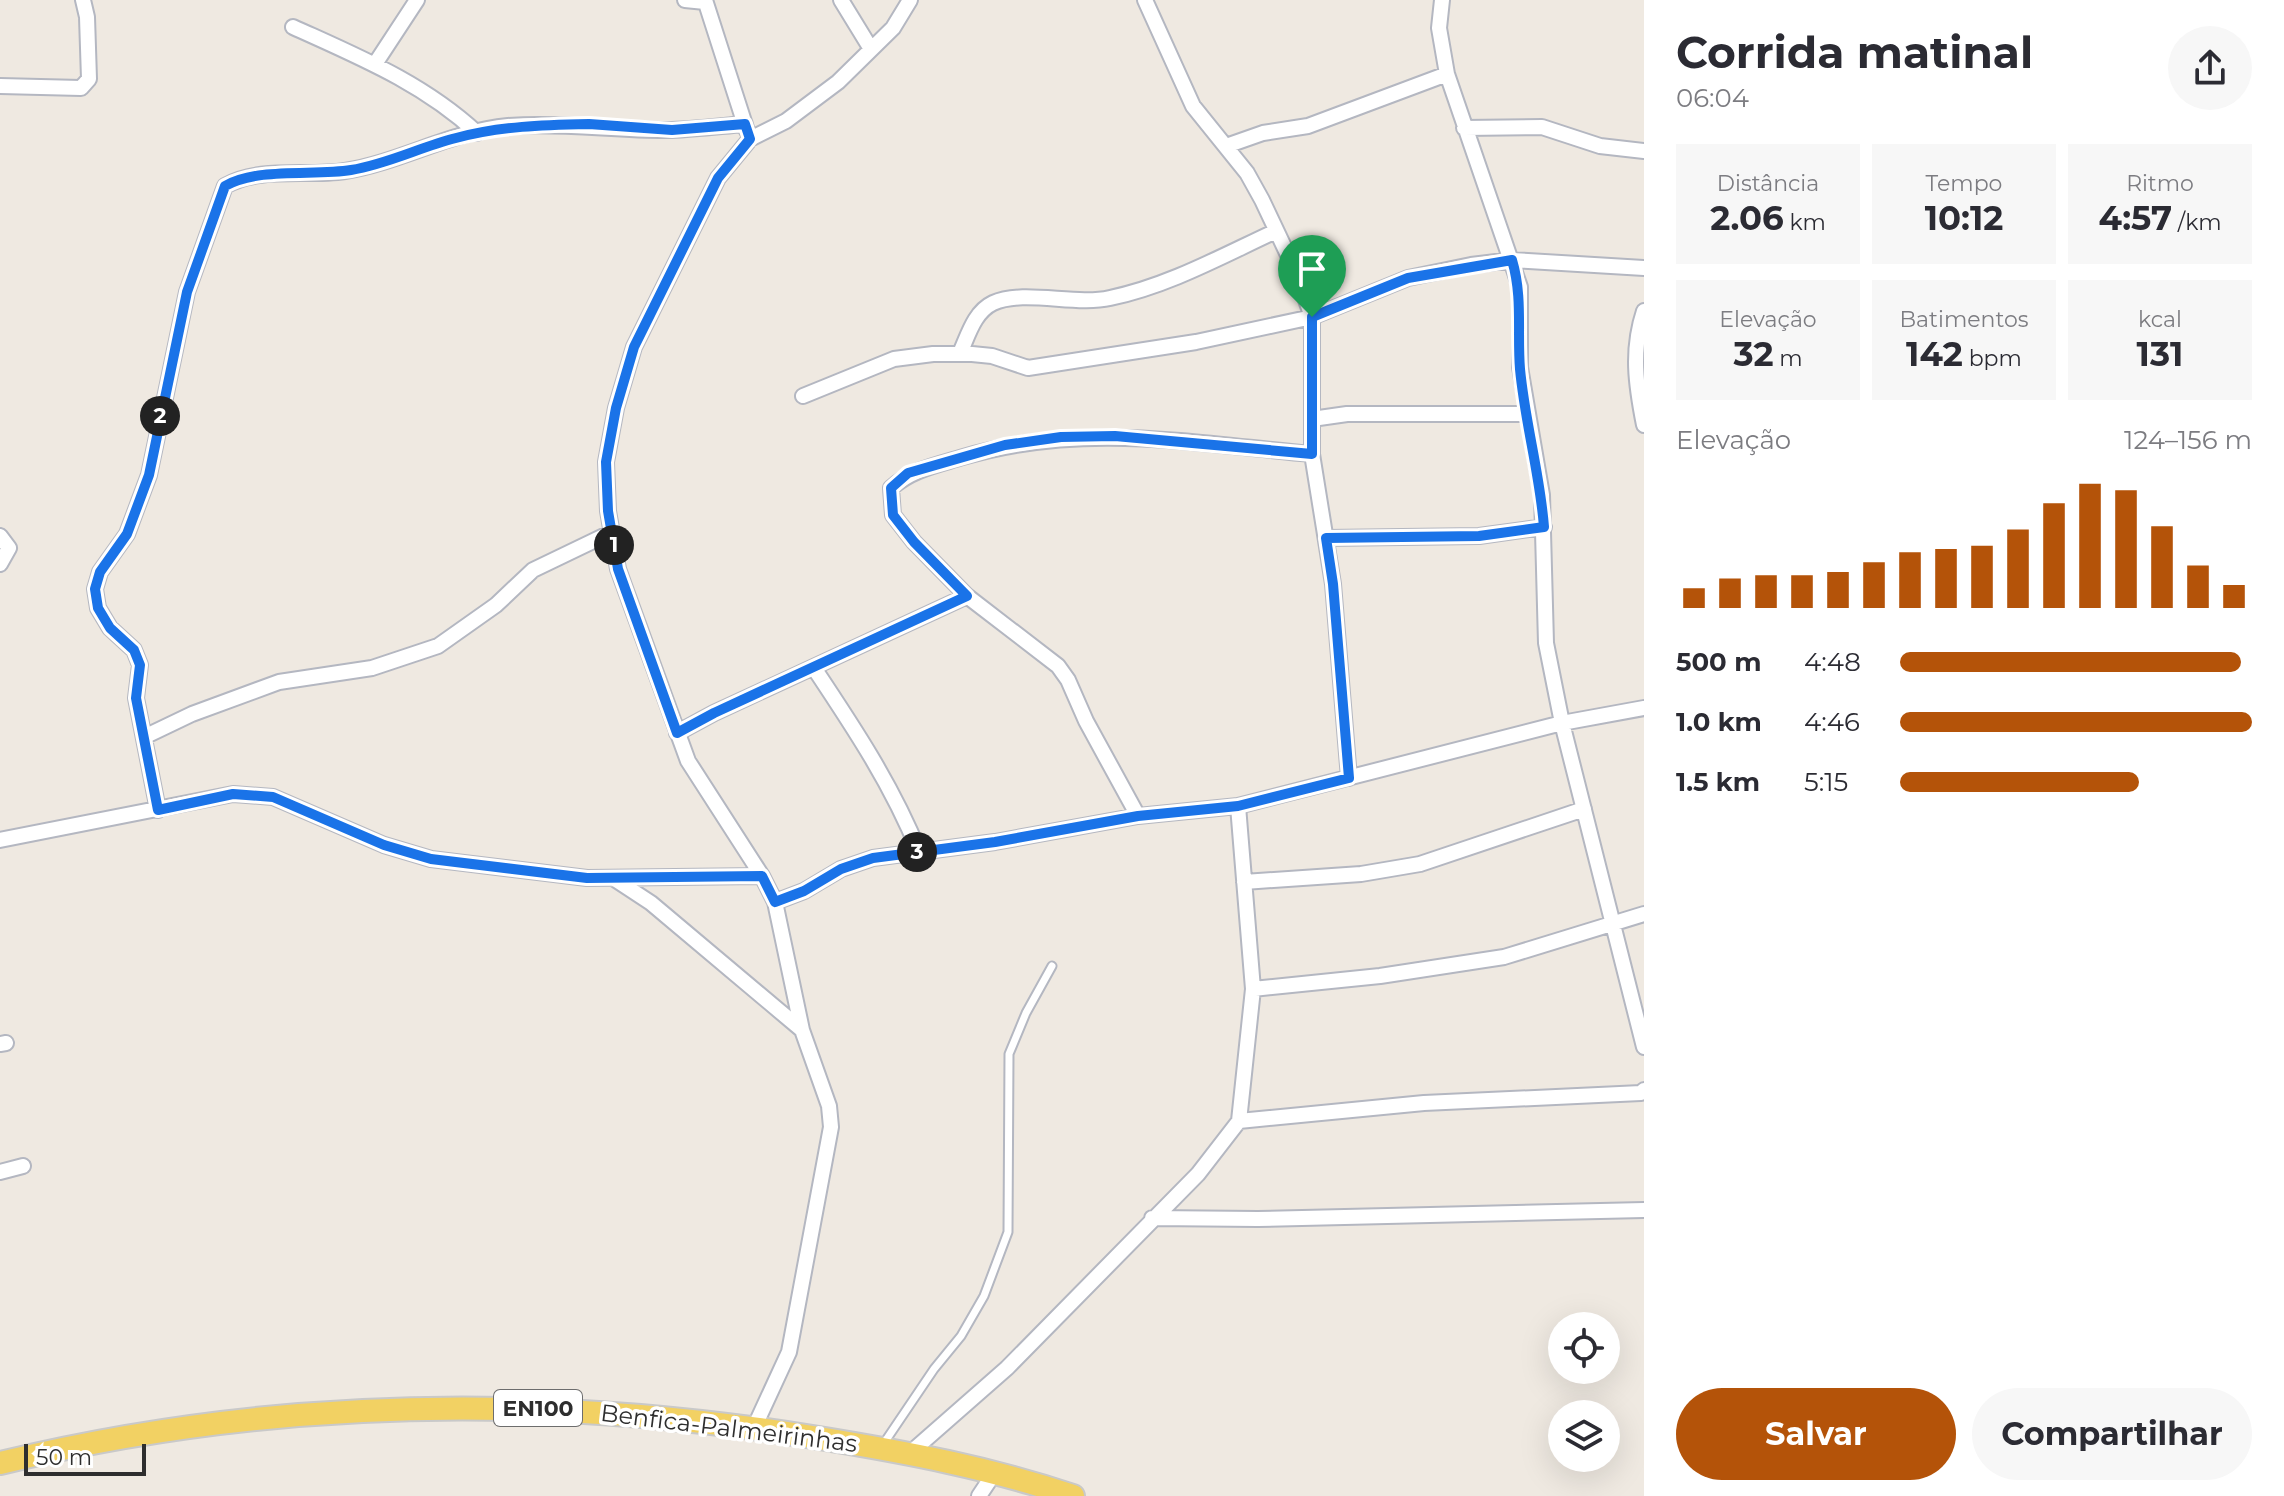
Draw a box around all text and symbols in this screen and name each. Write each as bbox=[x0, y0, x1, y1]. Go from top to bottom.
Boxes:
text: Corrida matinal bbox=[1676, 25, 2033, 79]
button: share bbox=[2168, 26, 2252, 110]
text: 06:04 bbox=[1676, 82, 1749, 114]
text: Distância bbox=[1717, 170, 1819, 197]
text: Tempo bbox=[1926, 170, 2002, 197]
text: Ritmo bbox=[2126, 170, 2194, 197]
text: 2.06 bbox=[1710, 197, 1784, 239]
text: 10:12 bbox=[1925, 197, 2003, 239]
text: 4:57 bbox=[2098, 197, 2172, 239]
text: km bbox=[1784, 209, 1826, 236]
text: /km bbox=[2172, 209, 2222, 236]
pin bbox=[1278, 235, 1346, 317]
icon: arrive bbox=[1290, 247, 1334, 291]
text: Elevação bbox=[1719, 306, 1817, 333]
text: Batimentos bbox=[1900, 306, 2028, 333]
text: kcal bbox=[2138, 306, 2182, 333]
text: 32 bbox=[1733, 333, 1773, 375]
text: 142 bbox=[1906, 333, 1963, 375]
text: 131 bbox=[2137, 333, 2183, 375]
text: m bbox=[1773, 345, 1803, 372]
text: bpm bbox=[1963, 345, 2022, 372]
pin: 2 bbox=[140, 396, 180, 436]
text: 2 bbox=[154, 402, 166, 429]
text: Elevação bbox=[1676, 424, 1791, 456]
text: 124–156 m bbox=[2124, 424, 2252, 456]
pin: 1 bbox=[594, 525, 634, 565]
text: 1 bbox=[610, 531, 618, 558]
text: 500 m bbox=[1676, 646, 1761, 678]
text: 4:48 bbox=[1804, 646, 1861, 678]
text: 1.0 km bbox=[1676, 706, 1762, 738]
text: 4:46 bbox=[1804, 706, 1860, 738]
text: 1.5 km bbox=[1676, 766, 1760, 798]
text: 5:15 bbox=[1804, 766, 1848, 798]
pin: 3 bbox=[897, 832, 937, 872]
text: 3 bbox=[910, 838, 924, 865]
map controls bbox=[1548, 1312, 1620, 1472]
button: locate bbox=[1548, 1312, 1620, 1384]
button: Salvar bbox=[1676, 1388, 1956, 1480]
button: Compartilhar bbox=[1972, 1388, 2252, 1480]
road number: EN100 bbox=[494, 1390, 582, 1426]
street label: Benfica-Palmeirinhas bbox=[599, 1398, 859, 1458]
button: layers bbox=[1548, 1400, 1620, 1472]
scale bar bbox=[24, 1440, 146, 1476]
text: 50 m bbox=[36, 1444, 92, 1471]

